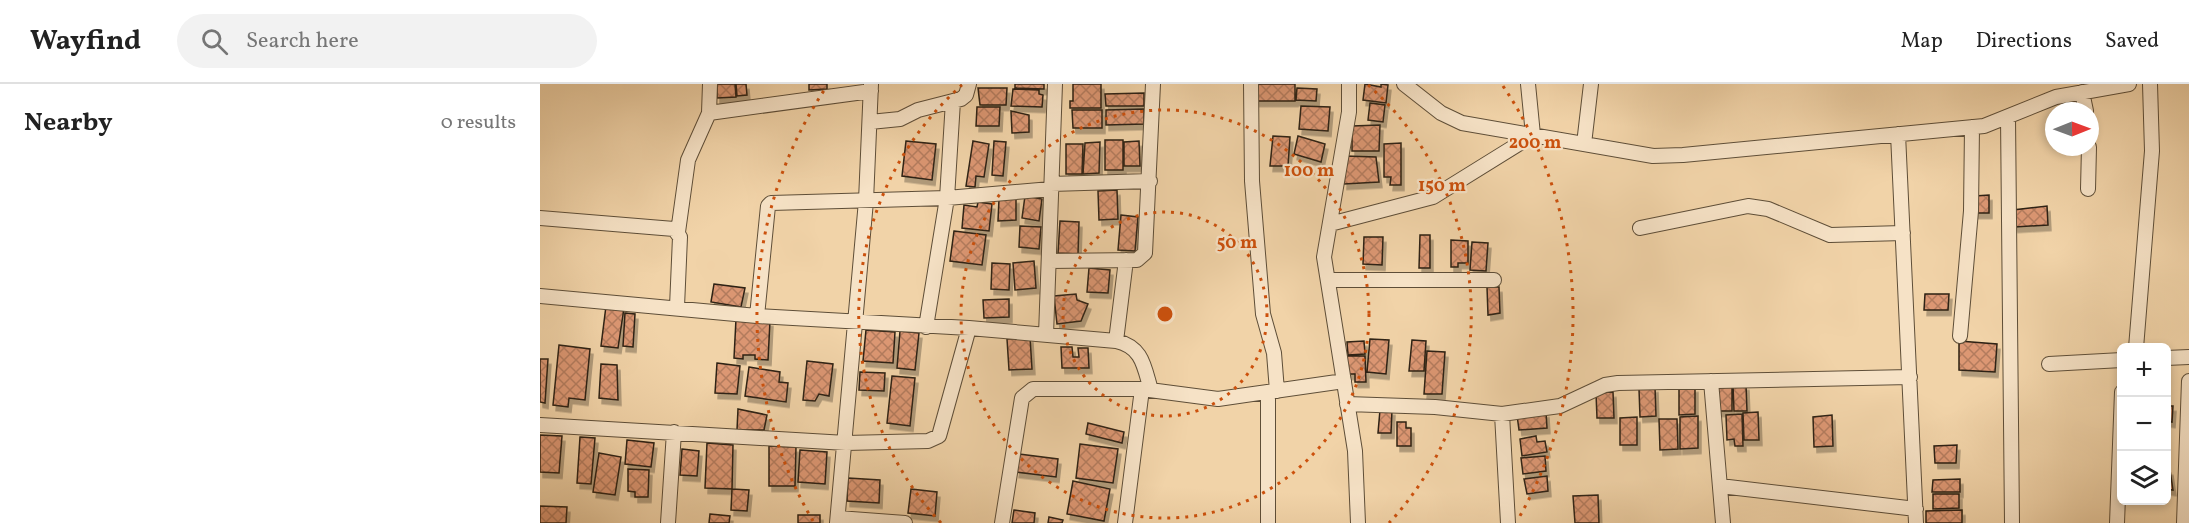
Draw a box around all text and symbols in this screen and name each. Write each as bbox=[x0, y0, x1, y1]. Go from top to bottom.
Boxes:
search box bbox=[177, 14, 597, 68]
text: Wayfind bbox=[30, 22, 141, 61]
icon: search bbox=[198, 25, 231, 58]
text: Search here bbox=[246, 26, 359, 57]
text: Map bbox=[1901, 27, 1943, 56]
text: Directions bbox=[1976, 27, 2072, 56]
text: Saved bbox=[2105, 27, 2159, 56]
north arrow bbox=[2045, 102, 2099, 156]
text: Nearby bbox=[24, 105, 113, 141]
text: 0 results bbox=[441, 109, 516, 137]
text: 200 m bbox=[1509, 131, 1561, 156]
text: 100 m bbox=[1284, 159, 1334, 184]
text: 150 m bbox=[1418, 174, 1466, 199]
text: 50 m bbox=[1217, 231, 1257, 256]
centre of rings bbox=[1155, 304, 1175, 324]
map controls bbox=[2117, 343, 2171, 505]
button: + bbox=[2117, 343, 2171, 397]
button: − bbox=[2117, 397, 2171, 451]
button: layers bbox=[2117, 451, 2171, 505]

